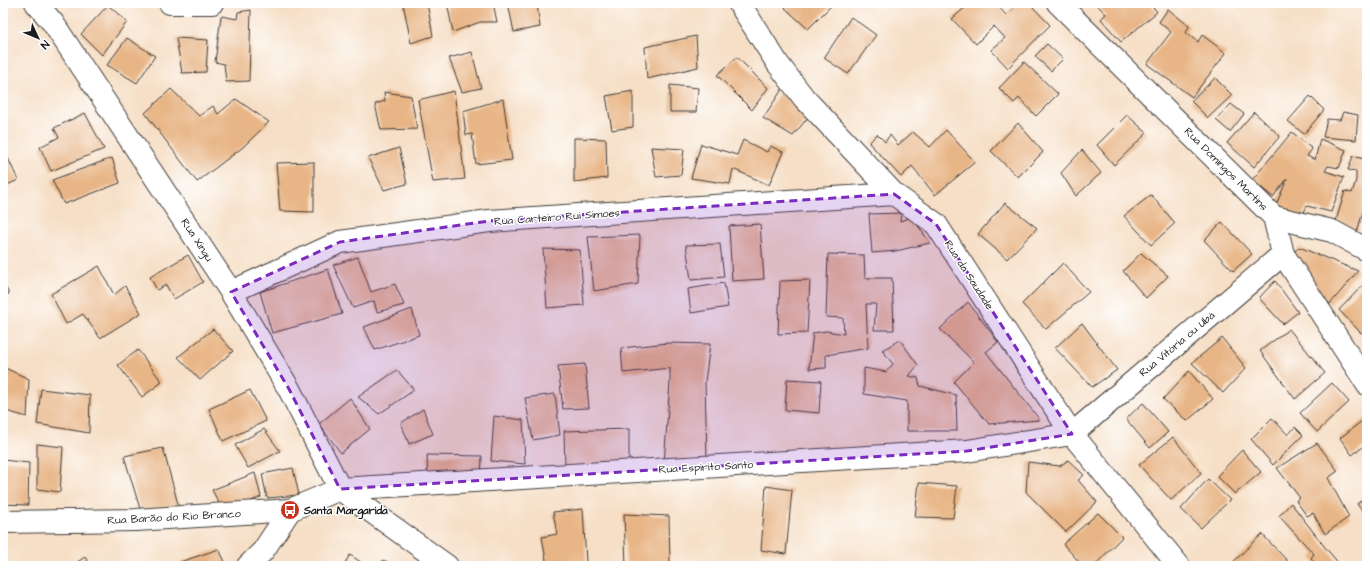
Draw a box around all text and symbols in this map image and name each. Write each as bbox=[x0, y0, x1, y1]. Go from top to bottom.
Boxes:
north arrow bbox=[18, 18, 58, 58]
text: N bbox=[37, 37, 53, 52]
street label: Rua Domingos Martins bbox=[1180, 124, 1271, 215]
street label: Rua Carteiro Rui Simoes bbox=[494, 205, 621, 229]
street label: Rua Xingu bbox=[177, 216, 217, 265]
street label: Rua da Saudade bbox=[941, 237, 997, 313]
street label: Rua Vitória ou Ubá bbox=[1136, 308, 1218, 380]
street label: Rua Espírito Santo bbox=[658, 457, 755, 477]
bus stop icon: Santa Margarida bbox=[279, 499, 301, 521]
place label: Santa Margarida bbox=[303, 503, 388, 520]
street label: Rua Barão do Rio Branco bbox=[107, 506, 242, 528]

